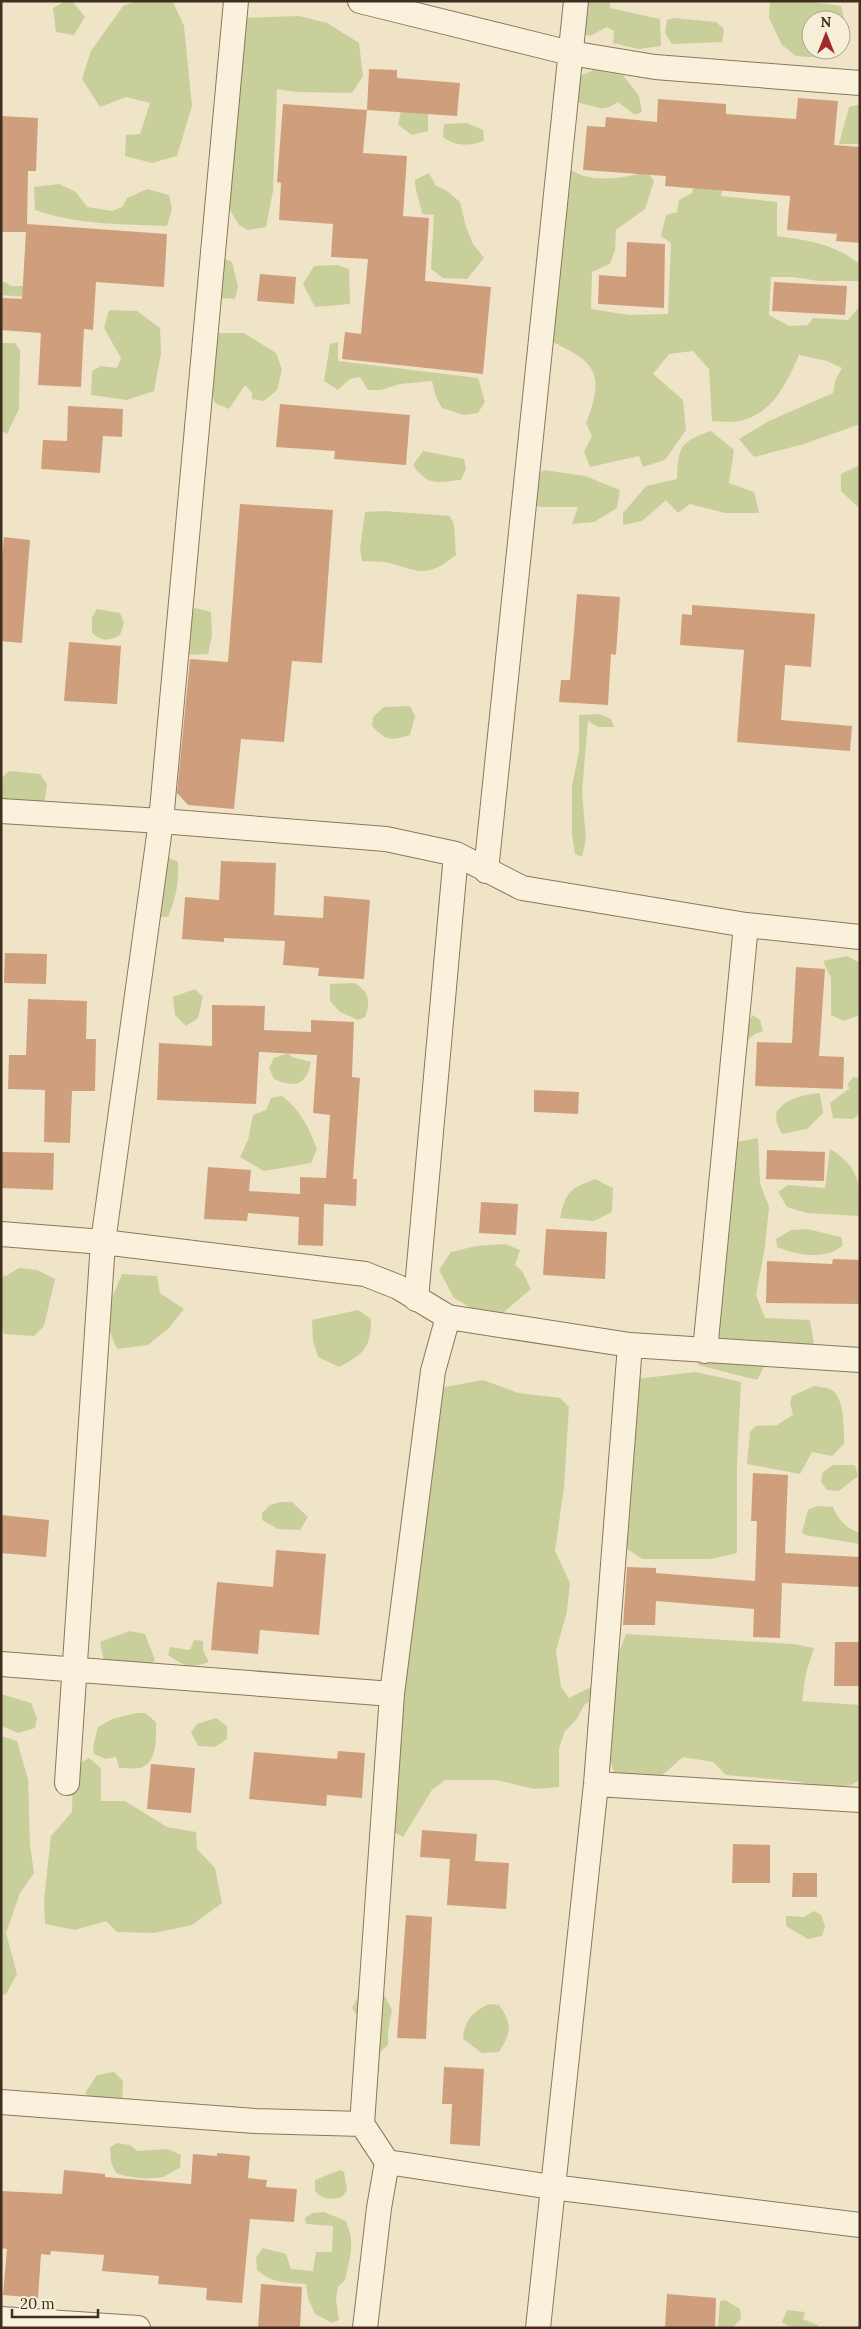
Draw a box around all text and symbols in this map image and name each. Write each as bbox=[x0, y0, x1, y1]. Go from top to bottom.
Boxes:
north arrow bbox=[801, 10, 851, 60]
text: N bbox=[821, 13, 832, 31]
scale bar bbox=[12, 2286, 99, 2318]
text: 20 m bbox=[20, 2294, 55, 2313]

